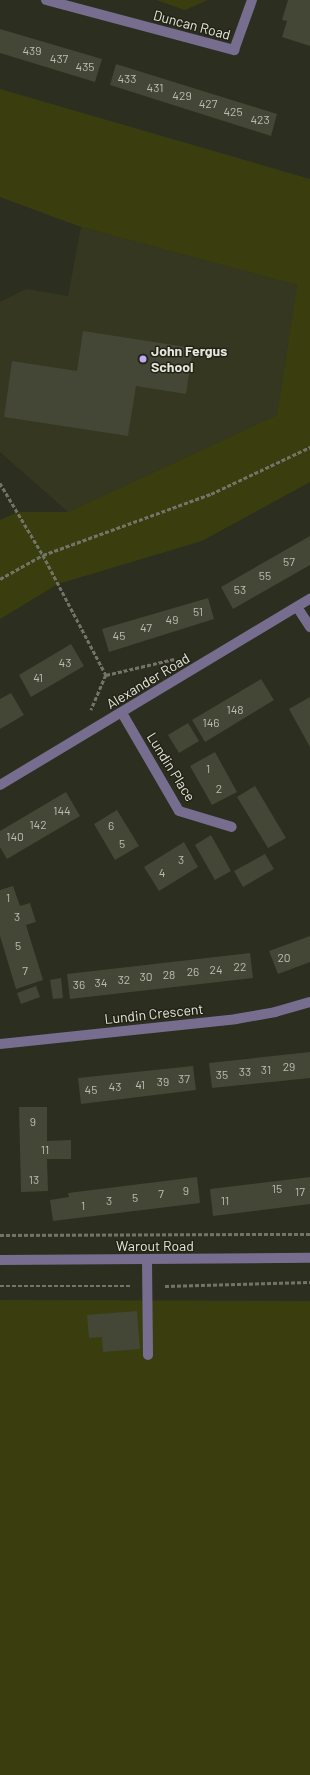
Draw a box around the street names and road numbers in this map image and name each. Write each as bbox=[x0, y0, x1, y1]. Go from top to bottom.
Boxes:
street label: Duncan Road bbox=[152, 7, 232, 43]
street label: Alexander Road bbox=[103, 650, 193, 712]
street label: Lundin Place bbox=[143, 730, 199, 804]
street label: Lundin Crescent bbox=[104, 1000, 204, 1028]
street label: Warout Road bbox=[116, 1238, 194, 1254]

